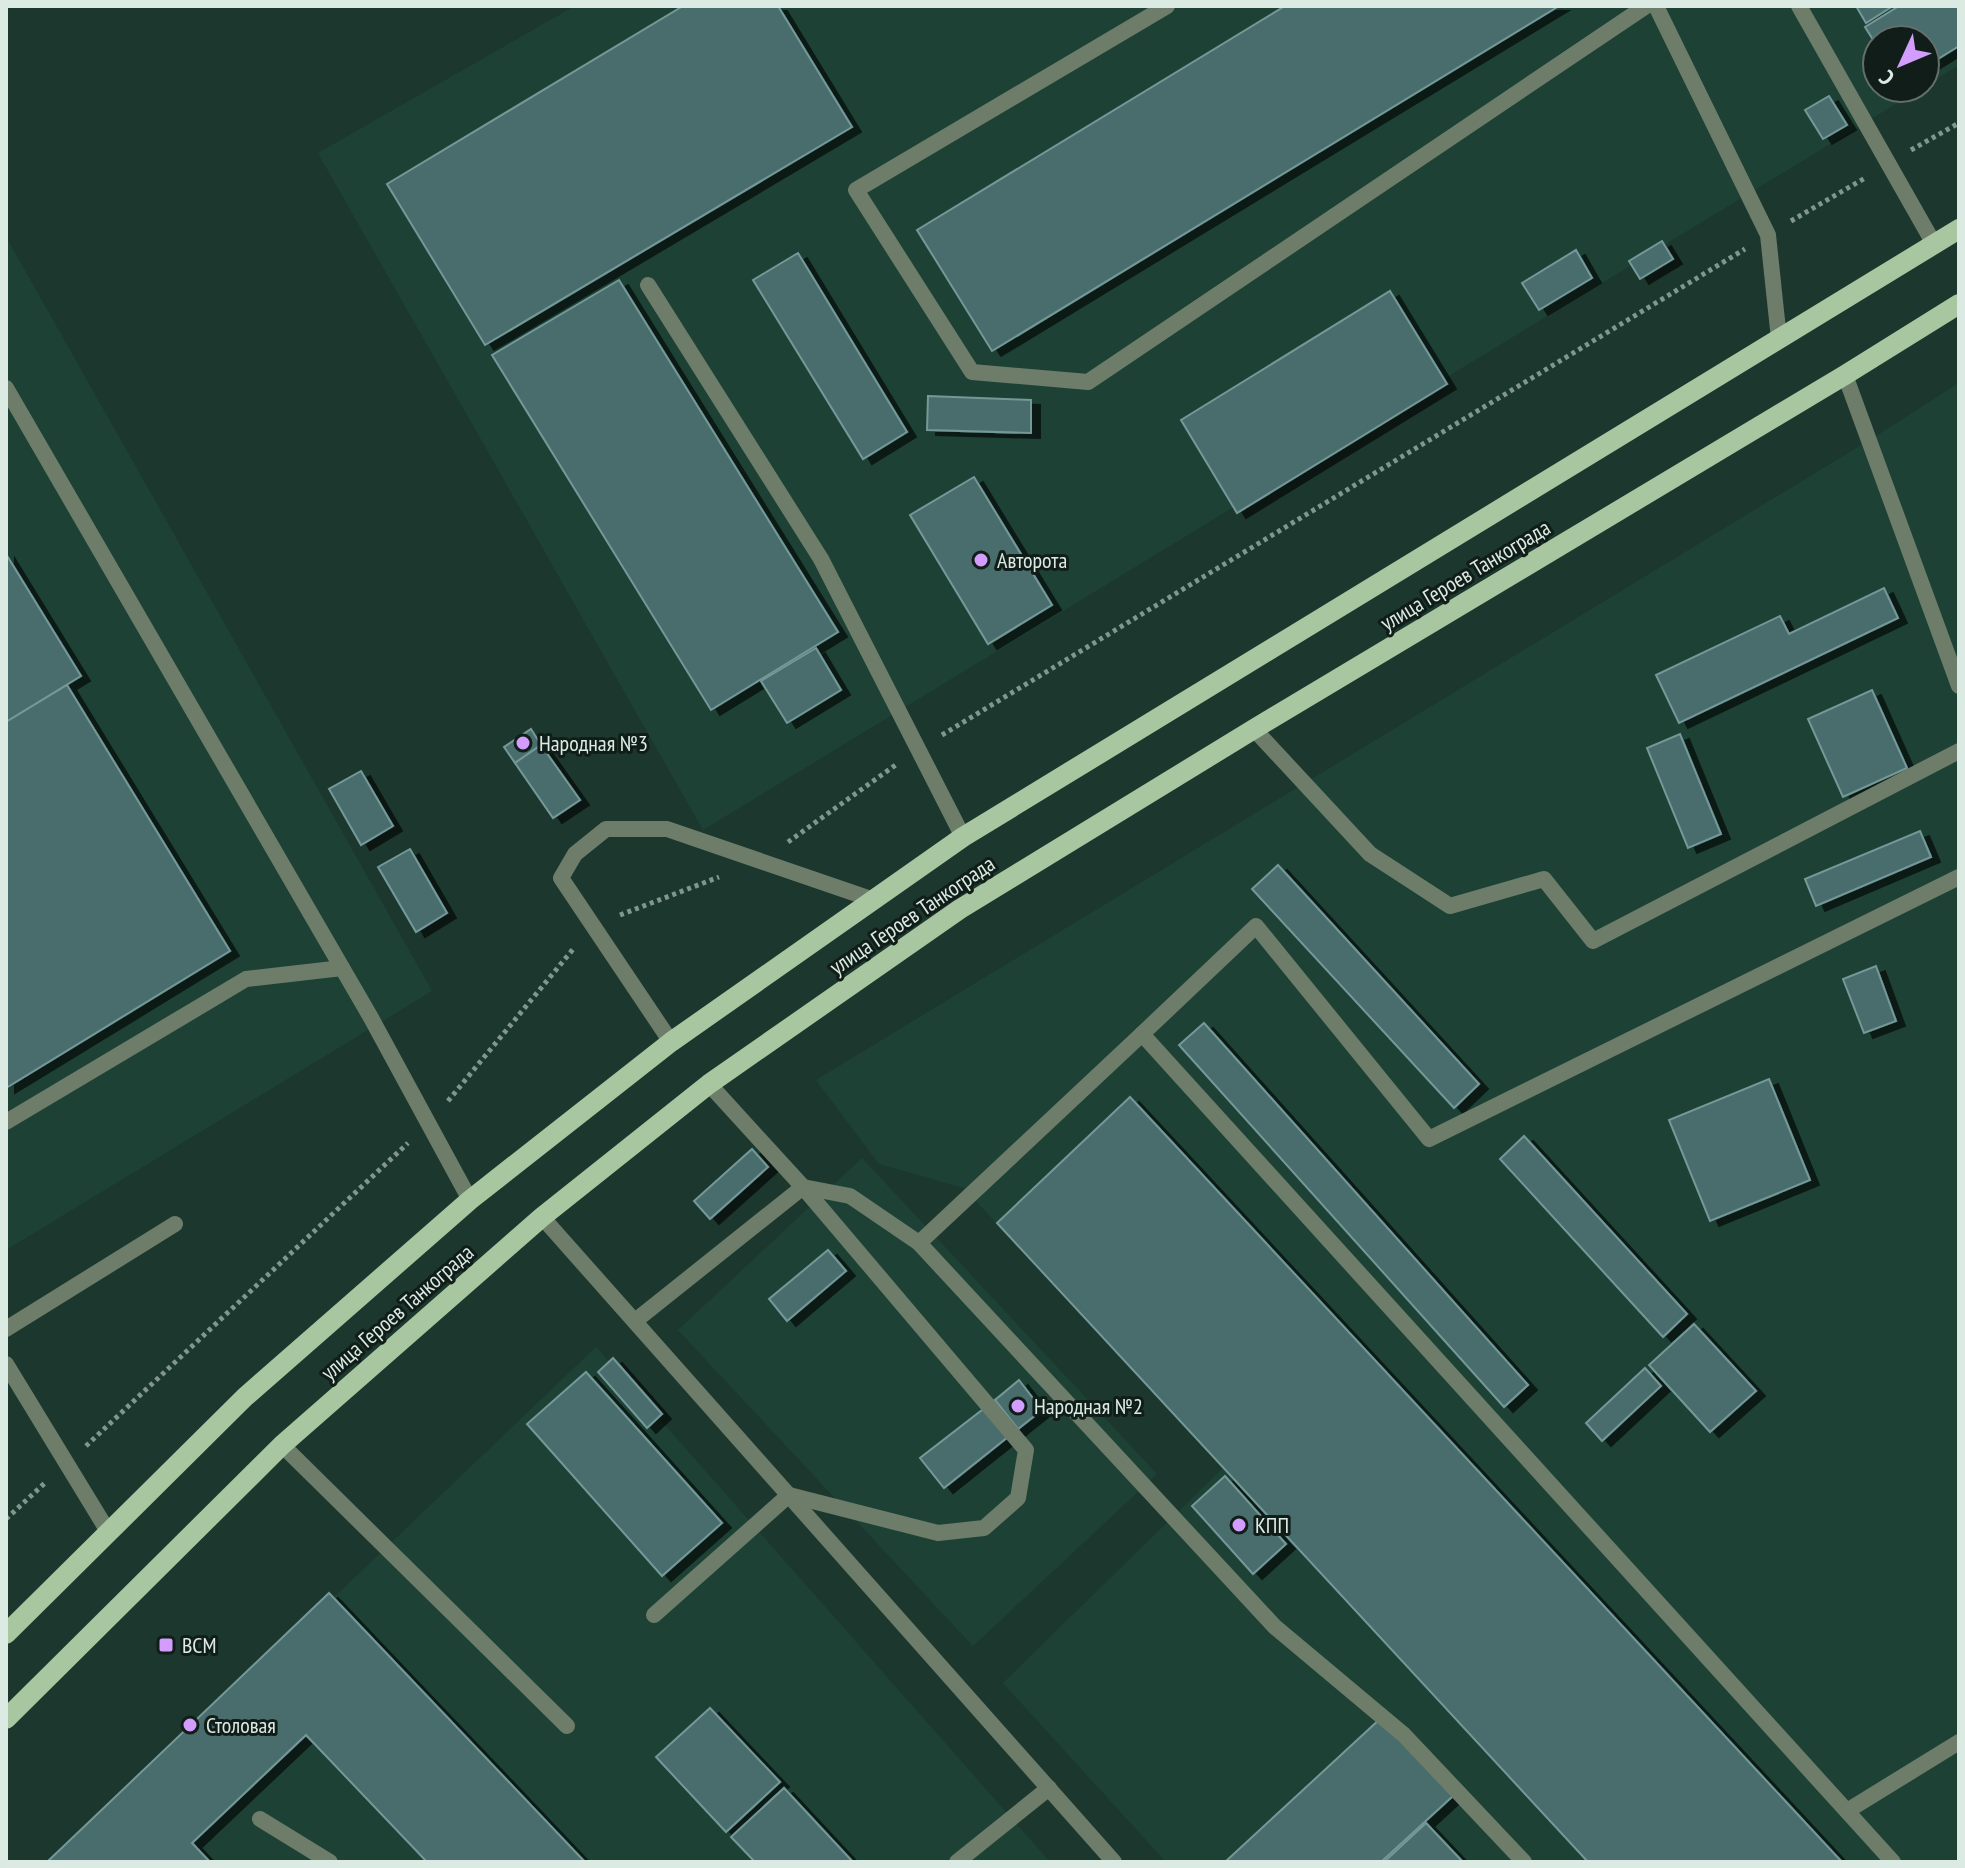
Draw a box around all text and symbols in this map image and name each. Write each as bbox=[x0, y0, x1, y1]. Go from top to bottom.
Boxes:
north arrow bbox=[1861, 24, 1941, 104]
text: С bbox=[1873, 65, 1900, 91]
street label: улица Героев Танкограда bbox=[1375, 513, 1555, 637]
place label: Авторота bbox=[997, 546, 1067, 574]
marker: Авторота bbox=[972, 551, 990, 569]
place label: Народная №3 bbox=[539, 729, 648, 757]
marker: Народная №3 bbox=[514, 734, 532, 752]
street label: улица Героев Танкограда bbox=[824, 849, 1000, 981]
street label: улица Героев Танкограда bbox=[315, 1238, 479, 1386]
place label: Народная №2 bbox=[1034, 1392, 1143, 1420]
marker: Народная №2 bbox=[1009, 1397, 1027, 1415]
place label: КПП bbox=[1255, 1511, 1289, 1539]
marker: КПП bbox=[1230, 1516, 1248, 1534]
place label: ВСМ bbox=[182, 1631, 216, 1659]
marker: ВСМ bbox=[157, 1636, 175, 1654]
place label: Столовая bbox=[206, 1711, 276, 1739]
marker: Столовая bbox=[181, 1716, 199, 1734]

